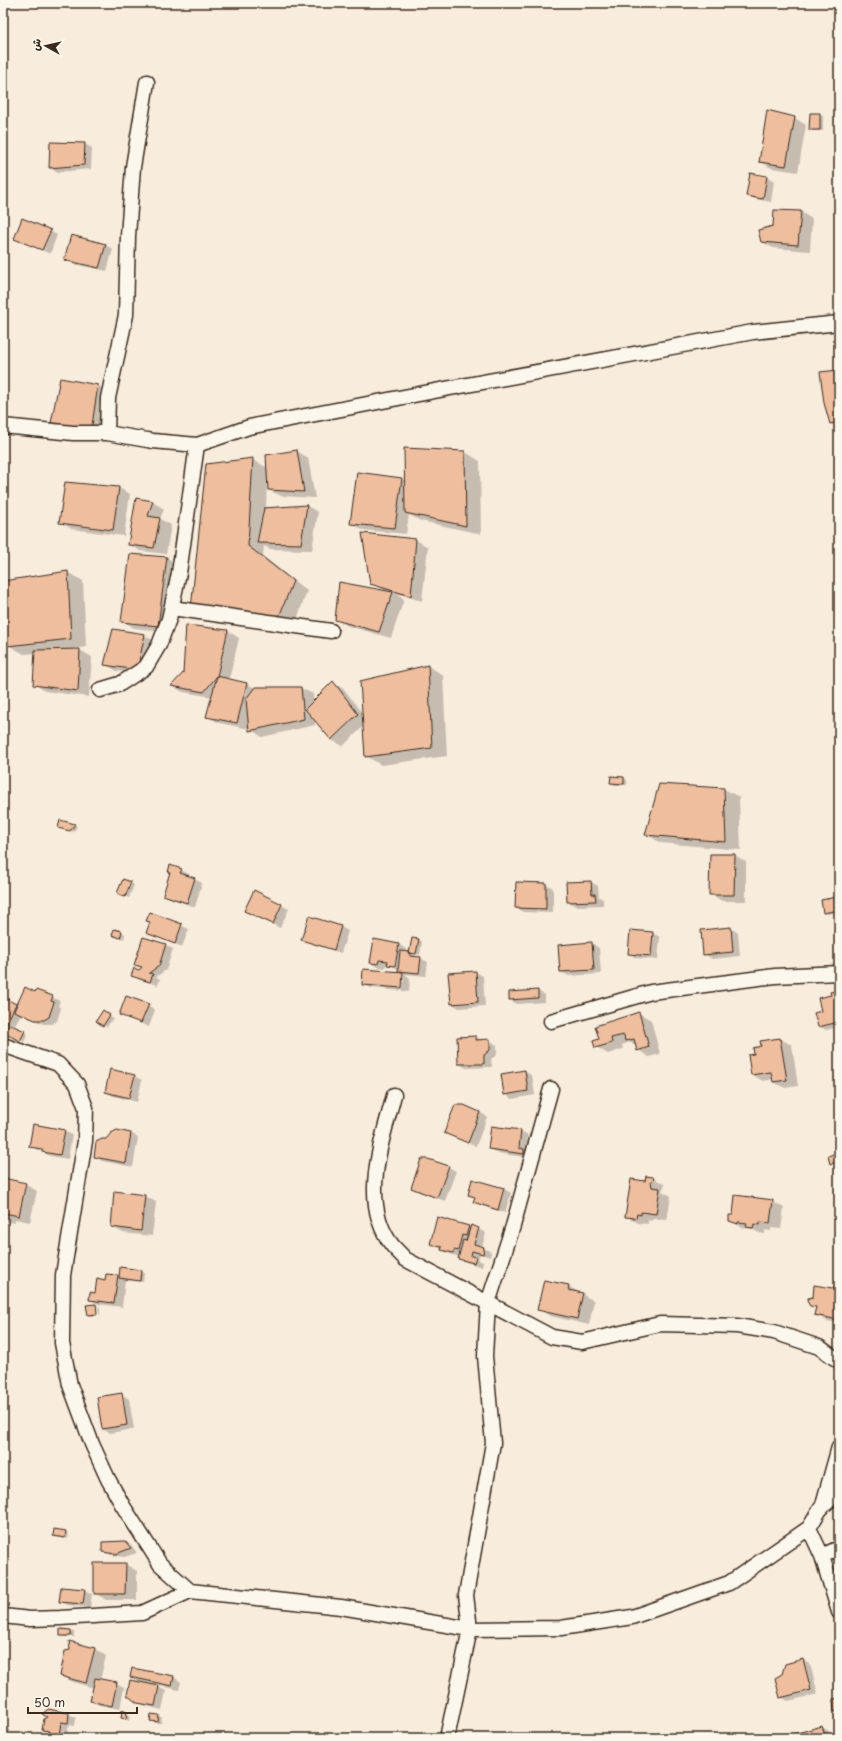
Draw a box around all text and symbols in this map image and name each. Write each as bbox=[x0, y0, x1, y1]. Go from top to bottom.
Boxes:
north arrow bbox=[26, 26, 66, 66]
text: ش bbox=[26, 37, 45, 52]
scale bar bbox=[28, 1689, 137, 1715]
text: 50 m bbox=[34, 1693, 65, 1711]

